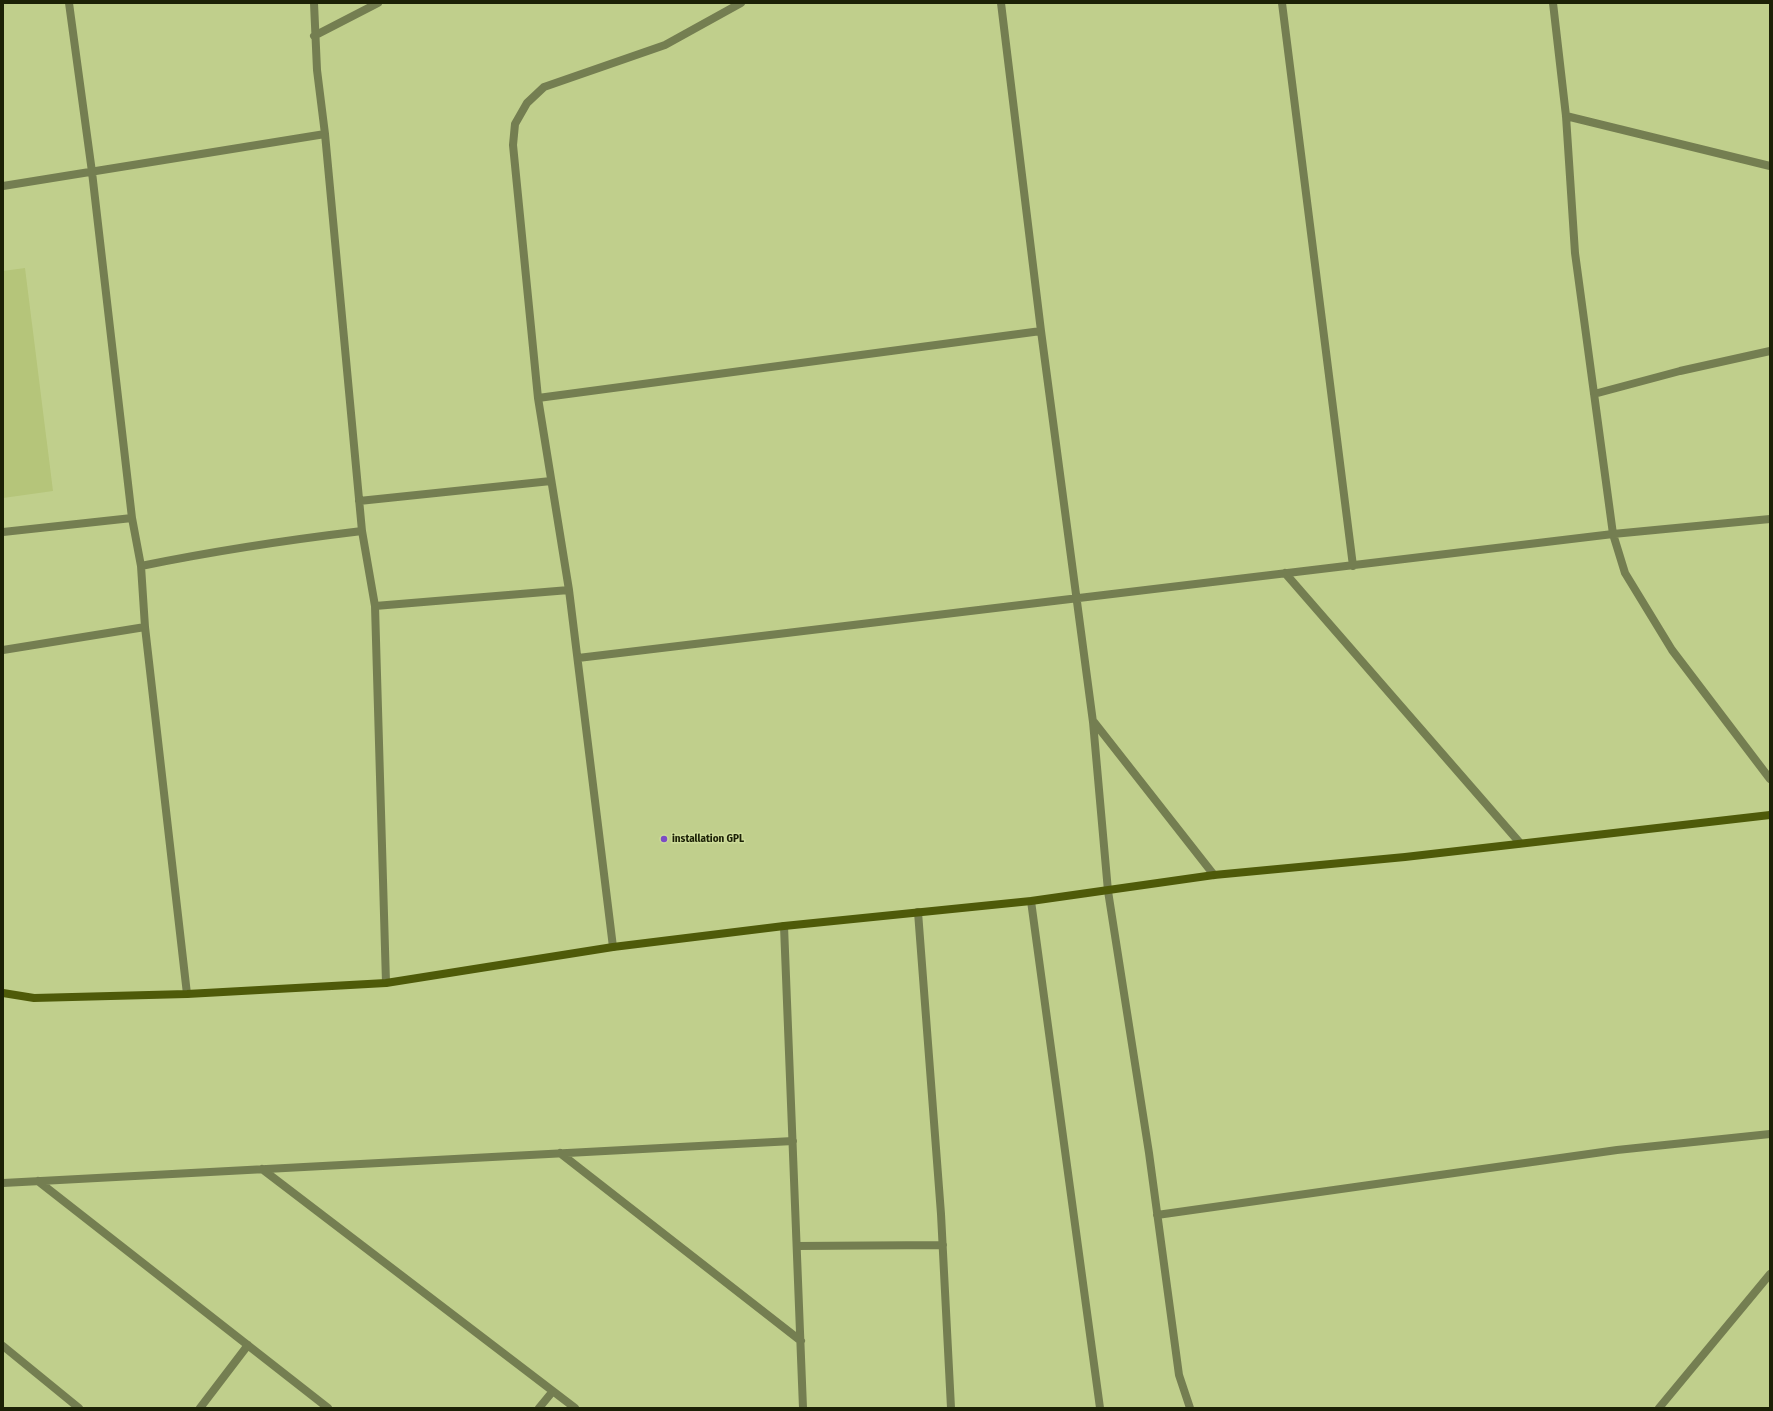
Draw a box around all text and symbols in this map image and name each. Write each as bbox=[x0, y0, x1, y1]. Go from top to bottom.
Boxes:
place label: installation GPL bbox=[672, 832, 744, 846]
marker: installation GPL bbox=[659, 834, 669, 844]

